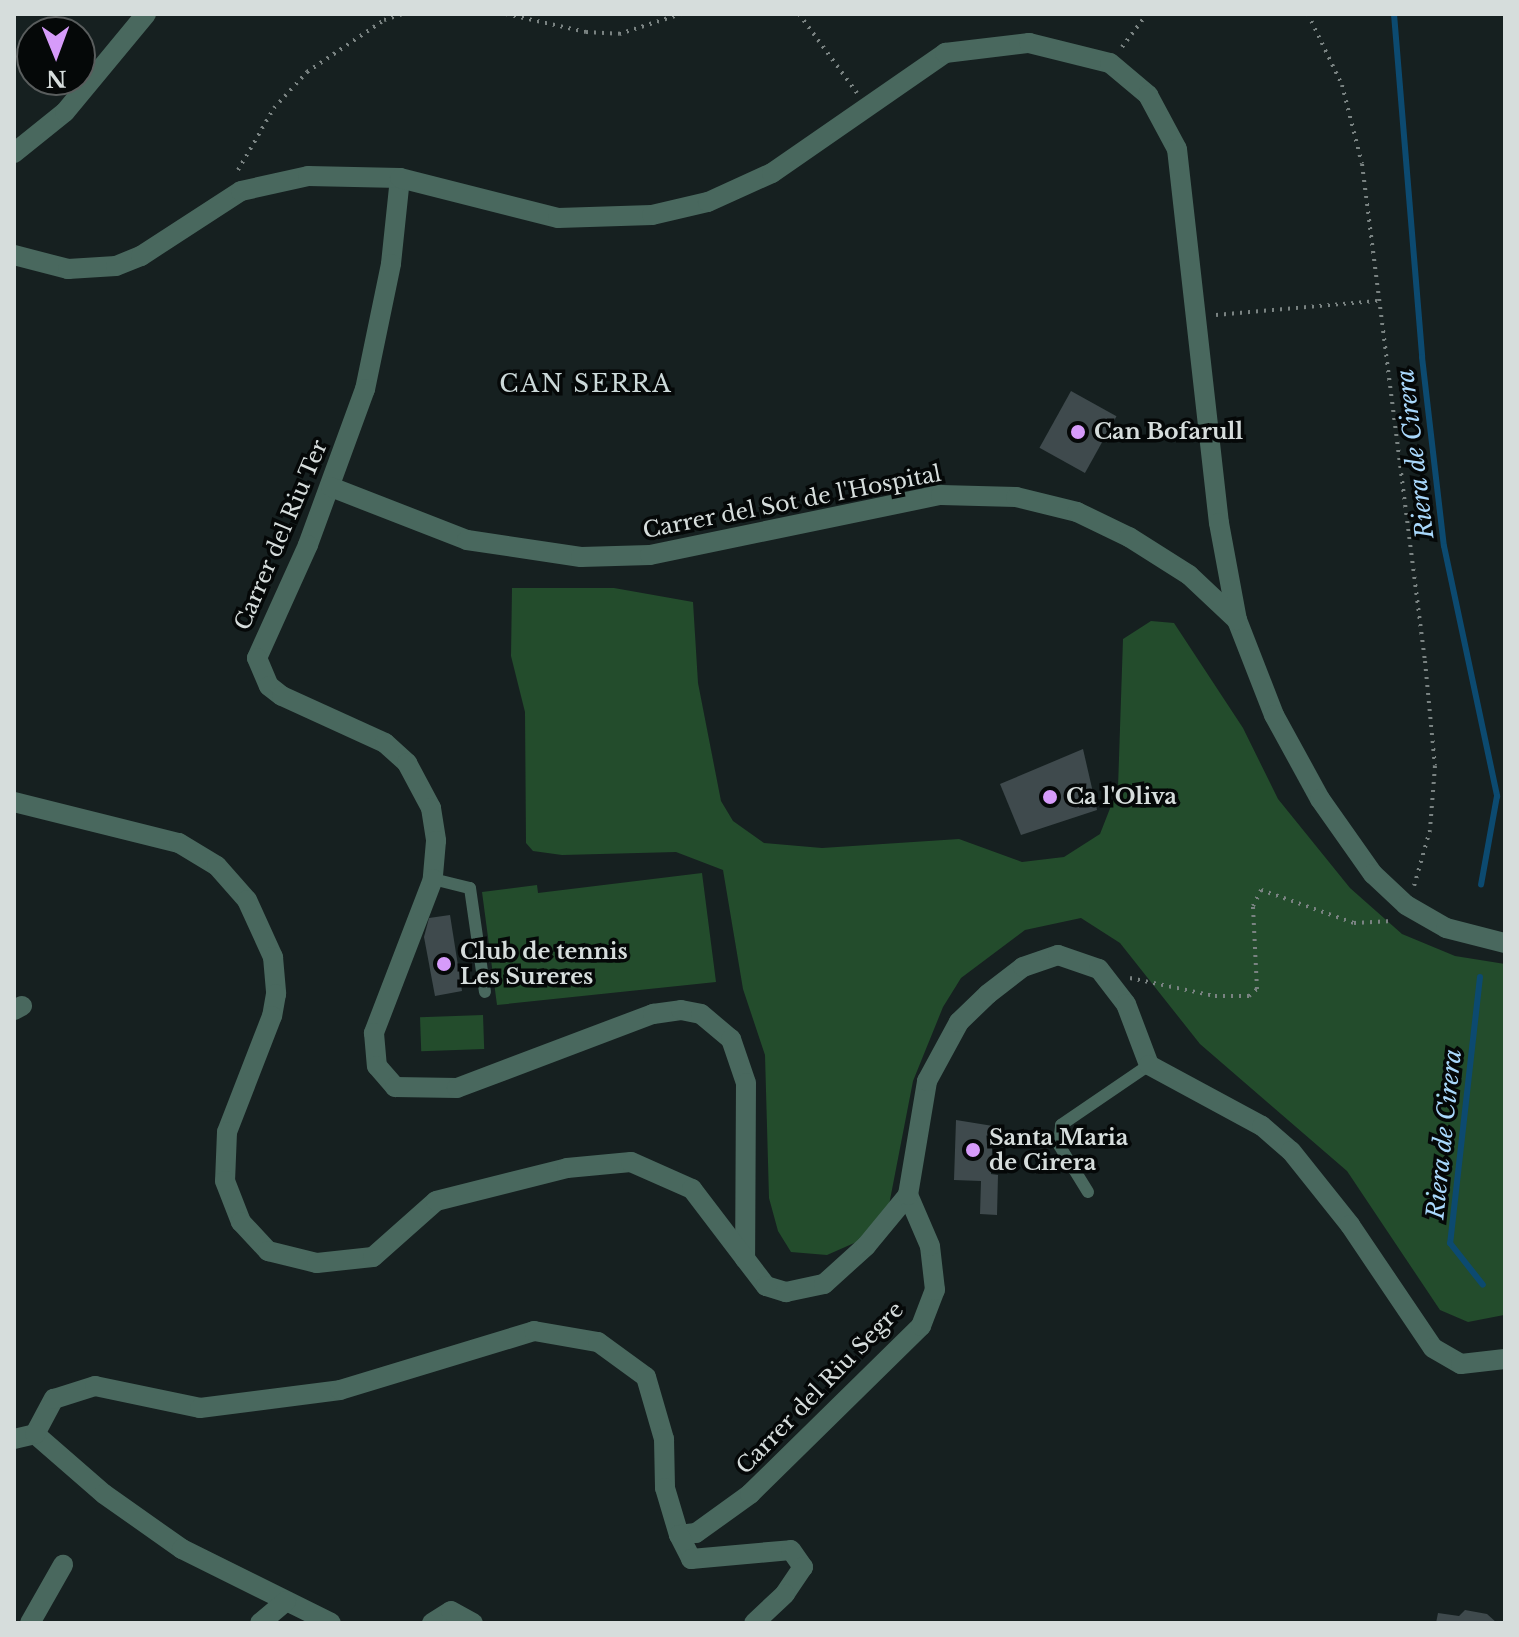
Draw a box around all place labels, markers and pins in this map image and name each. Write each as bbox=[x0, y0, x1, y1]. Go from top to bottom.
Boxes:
place label: Can Bofarull bbox=[1094, 419, 1243, 445]
marker: Can Bofarull bbox=[1069, 423, 1087, 441]
place label: Ca l'Oliva bbox=[1066, 784, 1177, 810]
marker: Ca l'Oliva bbox=[1041, 788, 1059, 806]
place label: Club de tennis Les Sureres bbox=[460, 938, 628, 990]
marker: Club de tennis Les Sureres bbox=[435, 955, 453, 973]
place label: Santa Maria de Cirera bbox=[989, 1124, 1128, 1176]
marker: Santa Maria de Cirera bbox=[964, 1141, 982, 1159]

